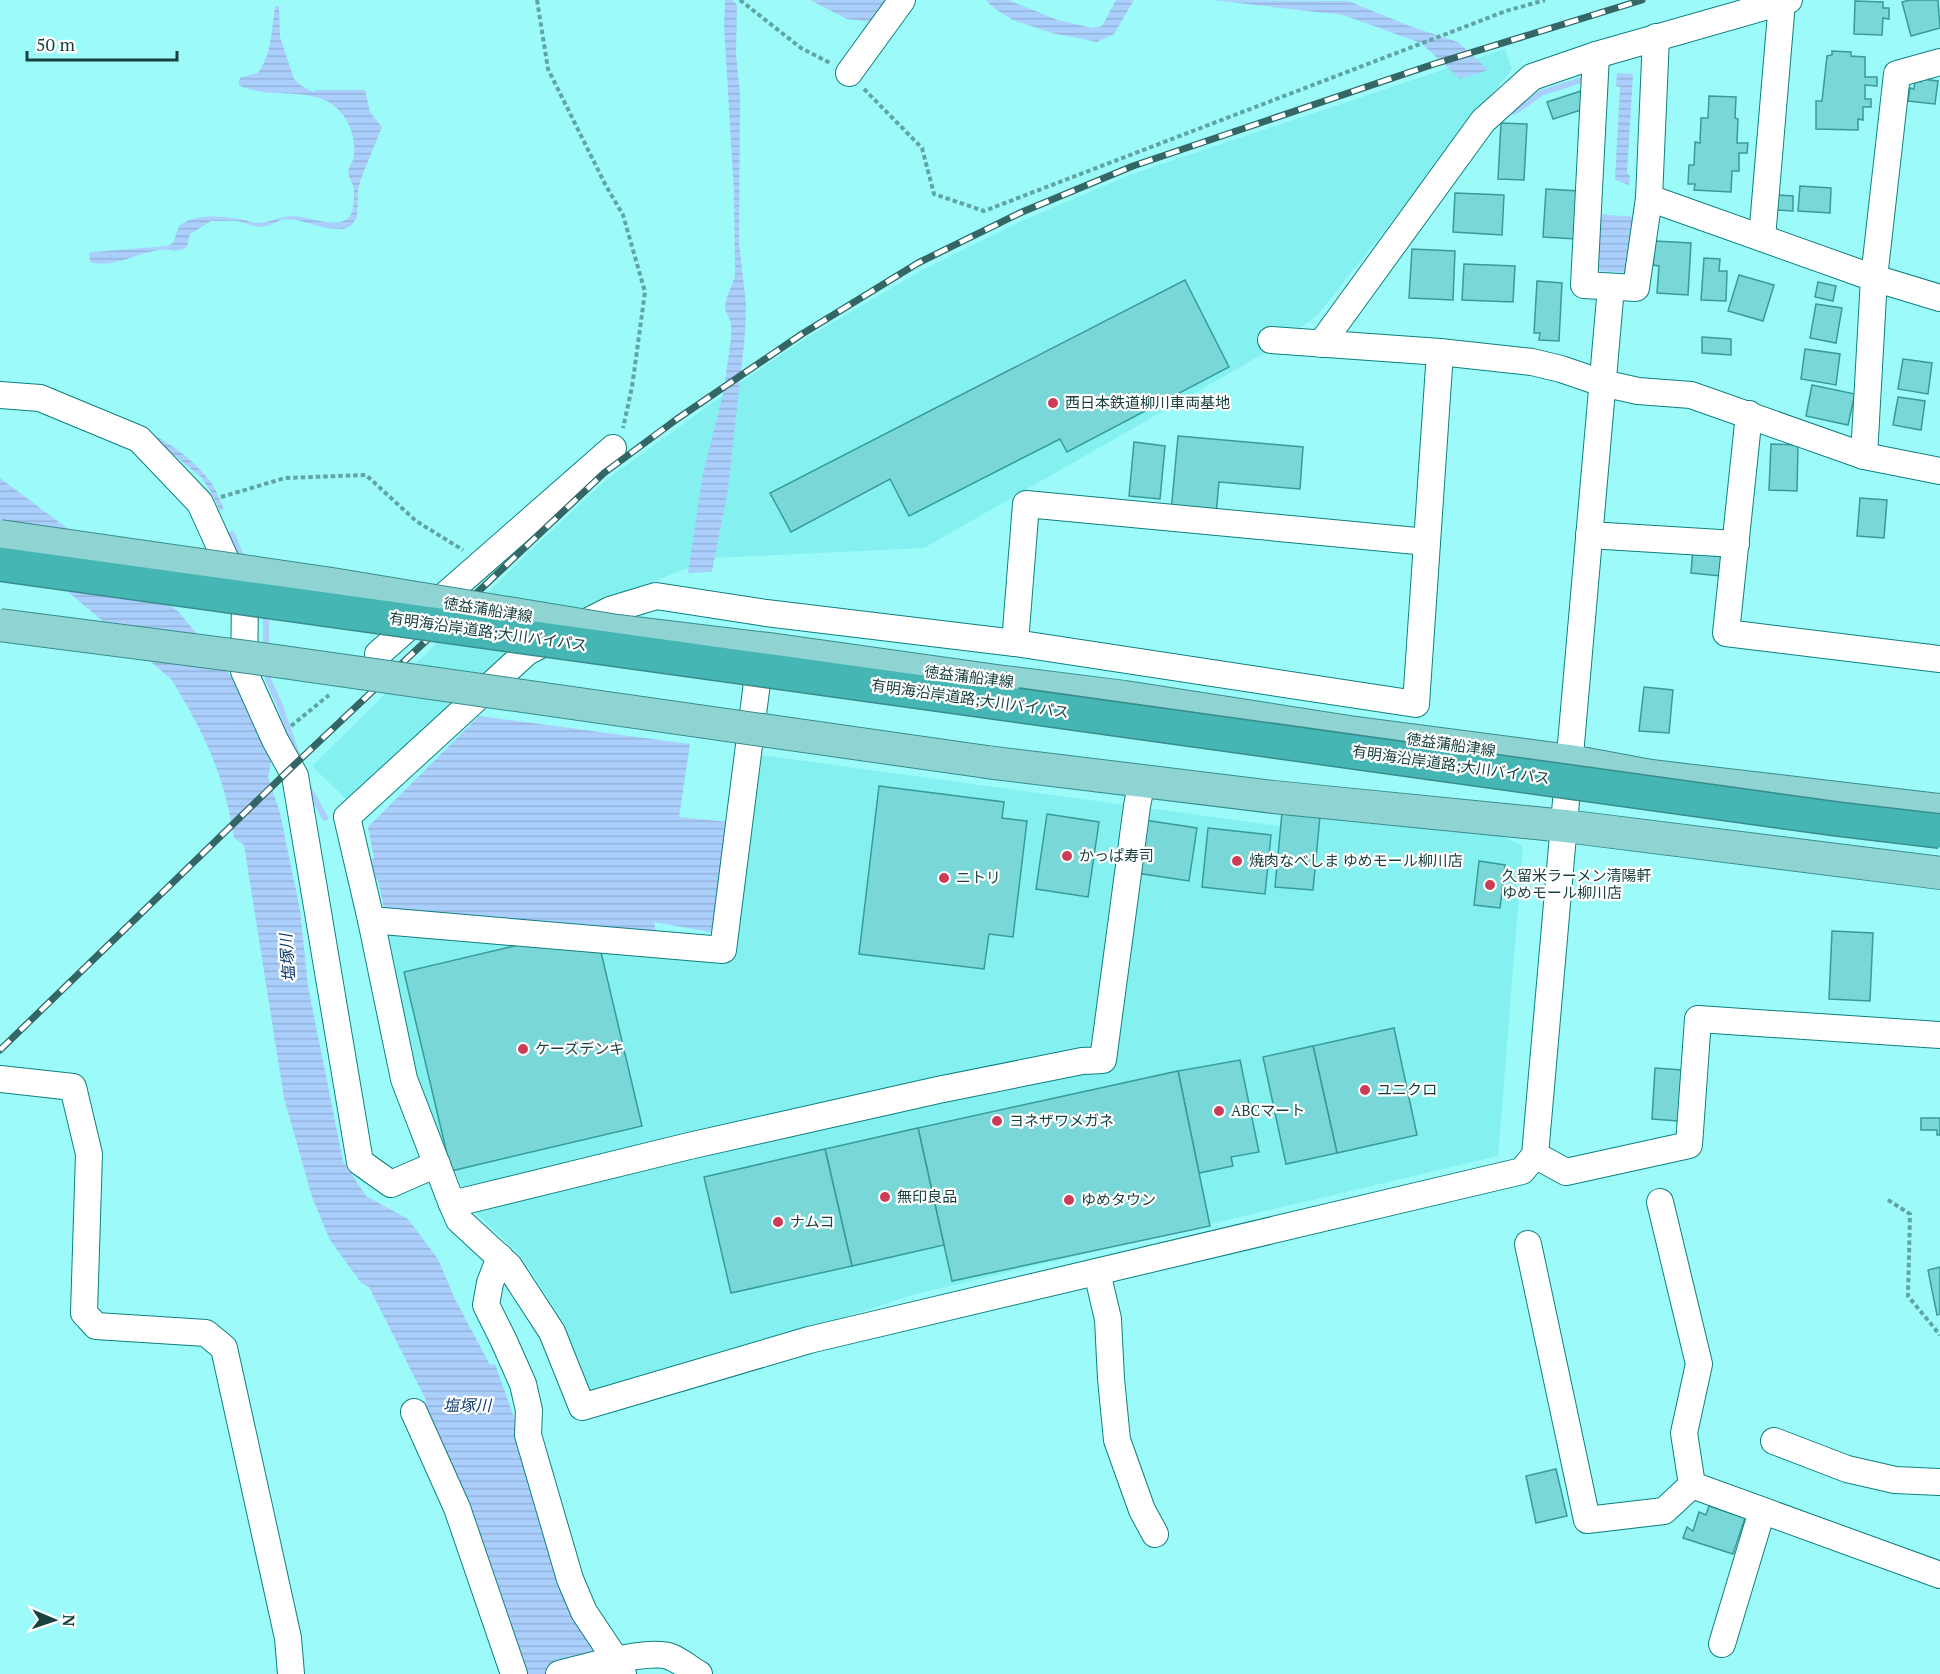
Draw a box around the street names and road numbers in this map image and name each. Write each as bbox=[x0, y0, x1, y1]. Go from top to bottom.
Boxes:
street label: 徳益蒲船津線 bbox=[442, 592, 534, 626]
street label: 有明海沿岸道路;大川バイパス bbox=[388, 607, 588, 655]
street label: 徳益蒲船津線 bbox=[923, 661, 1015, 691]
street label: 有明海沿岸道路;大川バイパス bbox=[870, 674, 1070, 722]
street label: 徳益蒲船津線 bbox=[1405, 728, 1497, 760]
street label: 有明海沿岸道路;大川バイパス bbox=[1351, 740, 1551, 788]

